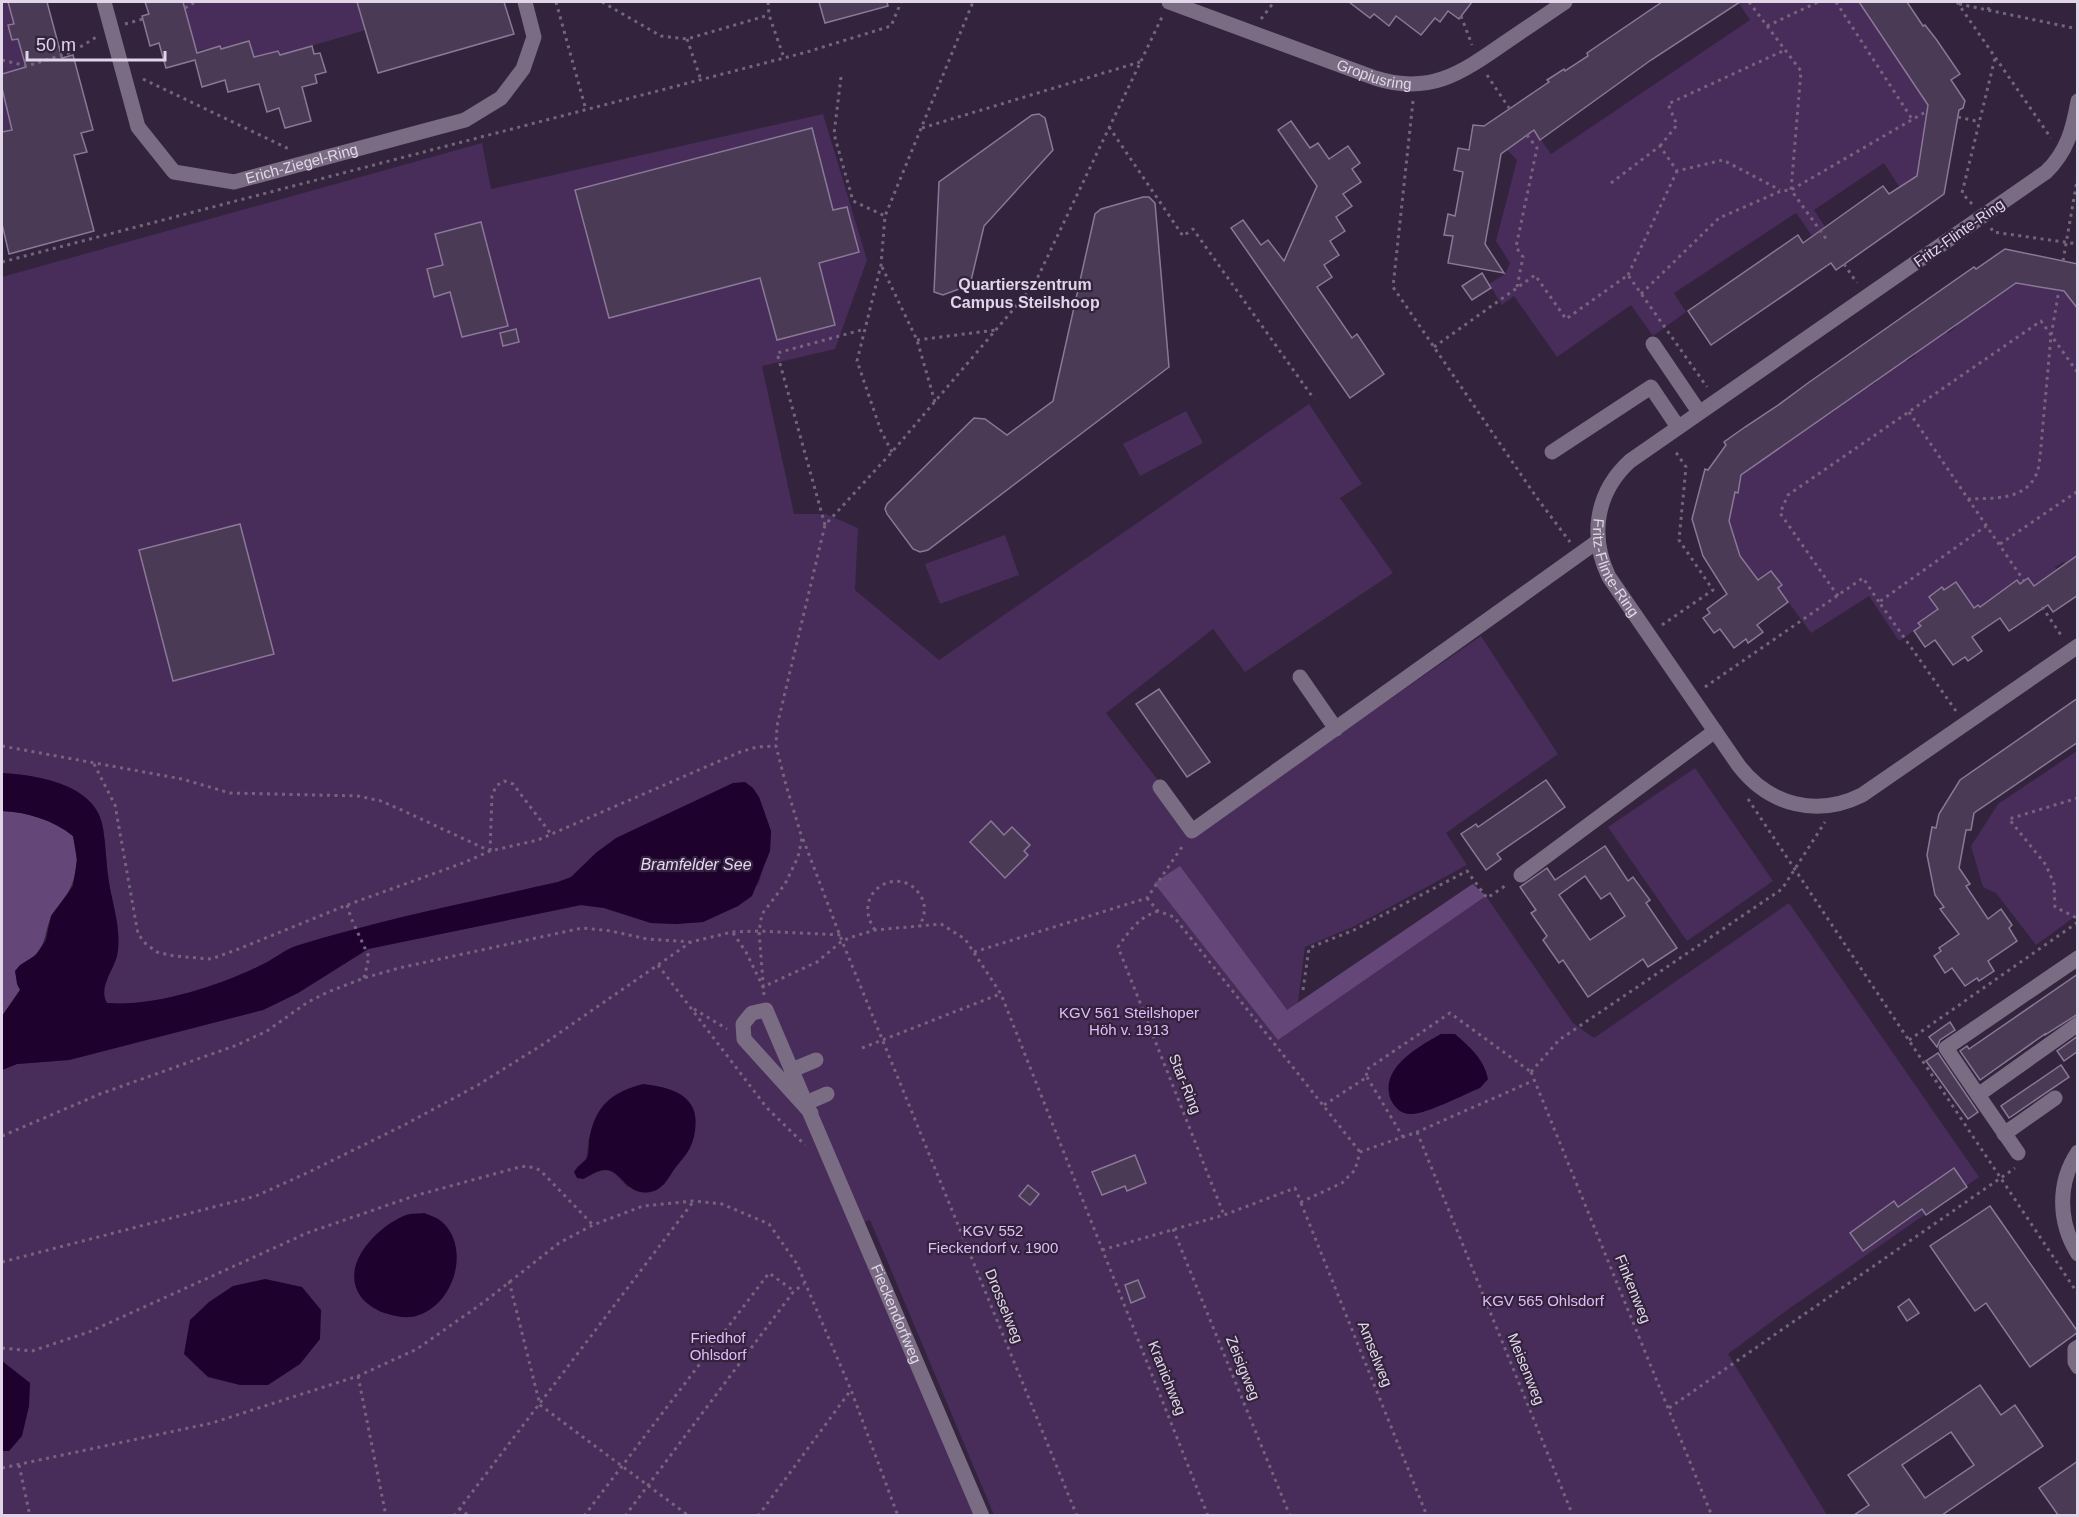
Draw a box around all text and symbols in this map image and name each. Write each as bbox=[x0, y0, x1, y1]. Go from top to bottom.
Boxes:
scale bar bbox=[27, 24, 165, 62]
text: 50 m bbox=[36, 35, 76, 55]
street label: Gropiusring bbox=[1334, 56, 1412, 92]
street label: Erich-Ziegel-Ring bbox=[243, 140, 360, 187]
street label: Fritz-Flinte-Ring bbox=[1910, 195, 2007, 270]
district label: Quartierszentrum Campus Steilshoop bbox=[950, 276, 1100, 311]
street label: Fritz-Flinte-Ring bbox=[1590, 518, 1643, 620]
water label: Bramfelder See bbox=[640, 856, 752, 873]
park label: KGV 561 Steilshoper Höh v. 1913 bbox=[1059, 1004, 1199, 1038]
street label: Star-Ring bbox=[1166, 1051, 1205, 1116]
park label: KGV 552 Fieckendorf v. 1900 bbox=[928, 1222, 1058, 1256]
street label: Finkenweg bbox=[1612, 1252, 1655, 1326]
street label: Fieckendorfweg bbox=[868, 1262, 925, 1366]
street label: Drosselweg bbox=[982, 1266, 1027, 1345]
park label: KGV 565 Ohlsdorf bbox=[1482, 1292, 1605, 1309]
street label: Amselweg bbox=[1355, 1319, 1396, 1389]
park label: Friedhof Ohlsdorf bbox=[690, 1329, 747, 1363]
street label: Meisenweg bbox=[1504, 1330, 1549, 1407]
street label: Zeisigweg bbox=[1223, 1333, 1264, 1402]
street label: Kranichweg bbox=[1145, 1338, 1190, 1417]

